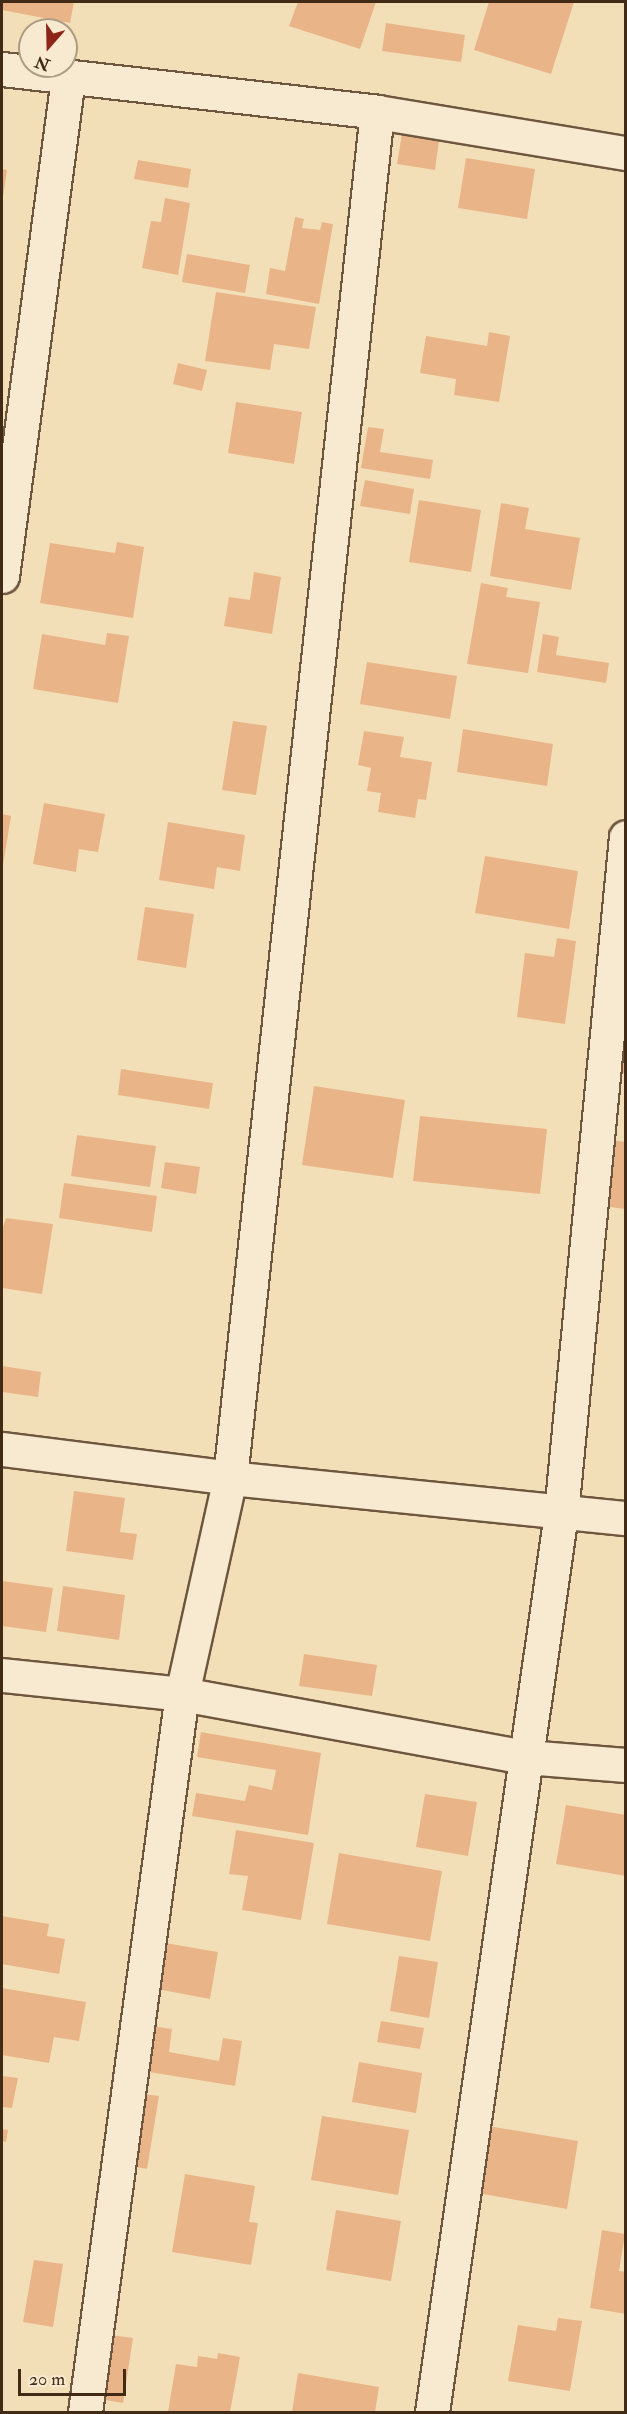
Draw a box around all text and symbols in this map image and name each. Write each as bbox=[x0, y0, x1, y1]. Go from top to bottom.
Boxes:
north arrow bbox=[18, 18, 78, 78]
text: N bbox=[32, 51, 53, 75]
scale bar bbox=[21, 2357, 129, 2395]
text: 20 m bbox=[29, 2368, 65, 2391]

